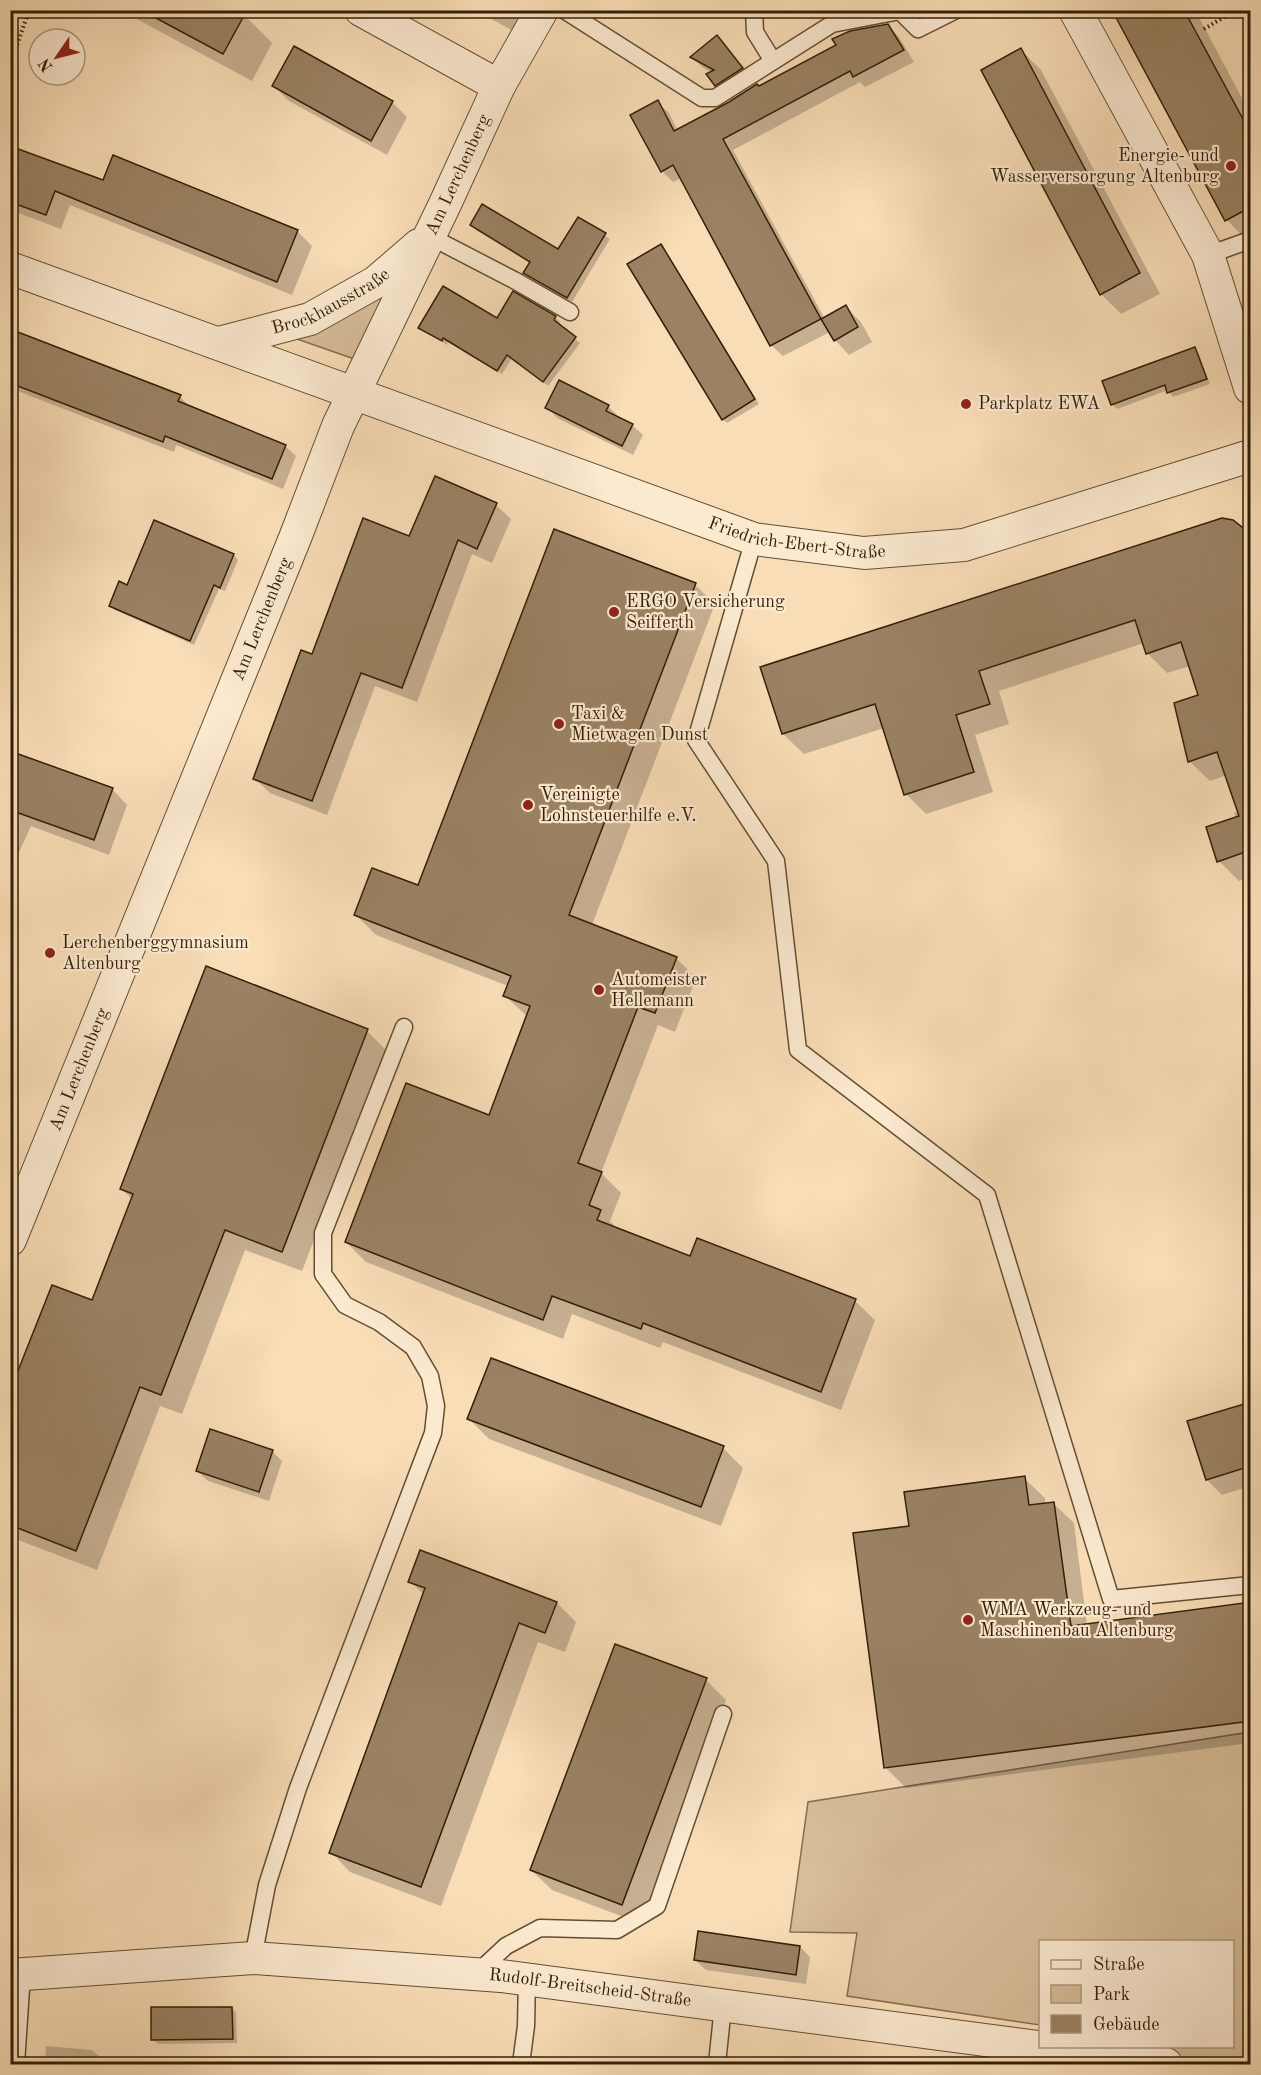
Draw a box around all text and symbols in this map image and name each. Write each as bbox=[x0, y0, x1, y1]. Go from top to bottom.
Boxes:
north arrow bbox=[27, 27, 87, 87]
text: N bbox=[36, 54, 56, 74]
street label: Am Lerchenberg bbox=[422, 111, 494, 238]
place label: Energie- und Wasserversorgung Altenburg bbox=[990, 147, 1219, 186]
marker: Energie- und Wasserversorgung Altenburg bbox=[1224, 159, 1238, 173]
street label: Brockhausstraße bbox=[270, 265, 394, 338]
place label: Parkplatz EWA bbox=[978, 395, 1100, 413]
marker: Parkplatz EWA bbox=[959, 397, 973, 411]
street label: Friedrich-Ebert-Straße bbox=[706, 514, 886, 562]
street label: Am Lerchenberg bbox=[229, 555, 295, 683]
place label: ERGO Versicherung Seifferth bbox=[626, 593, 785, 632]
marker: ERGO Versicherung Seifferth bbox=[607, 605, 621, 619]
place label: Taxi & Mietwagen Dunst bbox=[571, 705, 708, 744]
marker: Taxi & Mietwagen Dunst bbox=[552, 717, 566, 731]
place label: Vereinigte Lohnsteuerhilfe e.V. bbox=[540, 786, 696, 825]
marker: Vereinigte Lohnsteuerhilfe e.V. bbox=[521, 798, 535, 812]
place label: Lerchenberggymnasium Altenburg bbox=[62, 934, 249, 973]
marker: Lerchenberggymnasium Altenburg bbox=[43, 946, 57, 960]
place label: Automeister Hellemann bbox=[611, 971, 707, 1010]
marker: Automeister Hellemann bbox=[592, 983, 606, 997]
street label: Am Lerchenberg bbox=[46, 1005, 112, 1134]
place label: WMA Werkzeug- und Maschinenbau Altenburg bbox=[980, 1601, 1174, 1640]
marker: WMA Werkzeug- und Maschinenbau Altenburg bbox=[961, 1613, 975, 1627]
legend bbox=[1039, 1940, 1234, 2048]
text: Straße bbox=[1093, 1956, 1144, 1974]
street label: Rudolf-Breitscheid-Straße bbox=[488, 1966, 692, 2010]
text: Park bbox=[1093, 1986, 1130, 2004]
text: Gebäude bbox=[1093, 2016, 1160, 2034]

